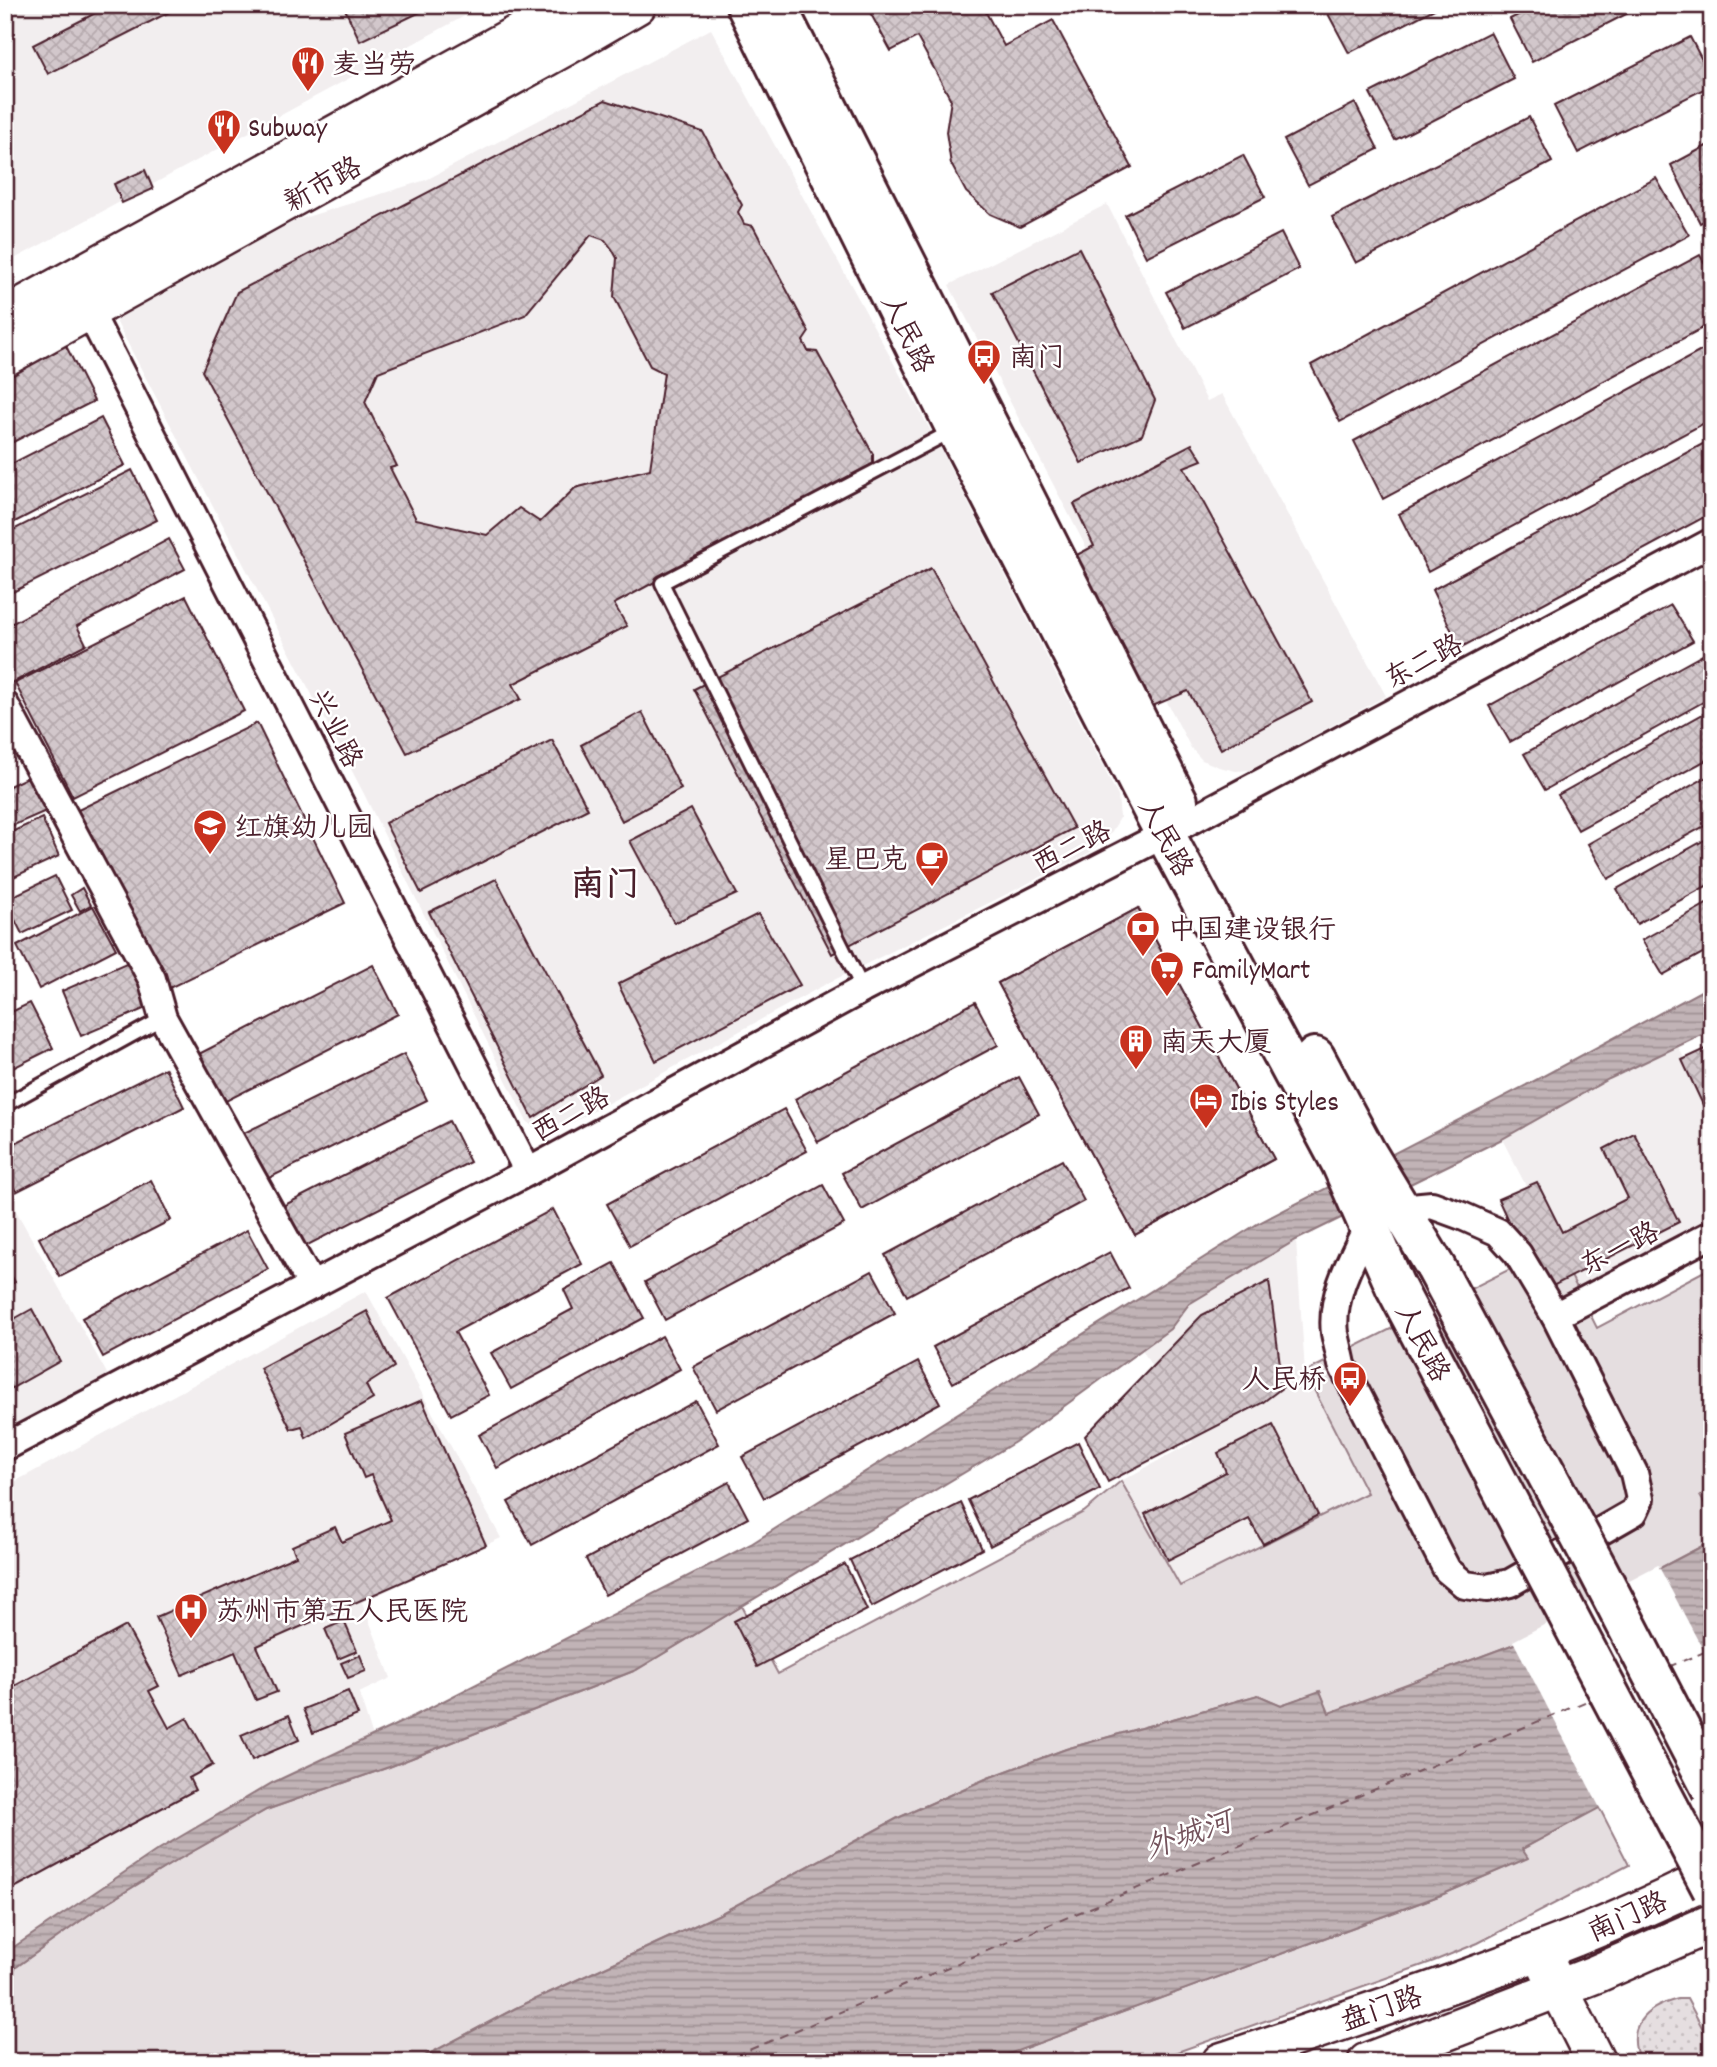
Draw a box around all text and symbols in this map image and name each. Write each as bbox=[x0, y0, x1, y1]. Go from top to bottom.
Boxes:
restaurant icon: 麦当劳 bbox=[289, 44, 327, 93]
place label: 麦当劳 bbox=[332, 48, 416, 88]
restaurant icon: Subway bbox=[205, 107, 243, 156]
place label: Subway bbox=[248, 111, 328, 151]
street label: 新市路 bbox=[278, 150, 371, 225]
street label: 人民路 bbox=[868, 289, 941, 382]
bus stop icon: 南门 bbox=[965, 337, 1003, 386]
place label: 南门 bbox=[1009, 341, 1065, 381]
street label: 东二路 bbox=[1379, 627, 1472, 702]
street label: 兴业路 bbox=[296, 684, 369, 777]
street label: 人民路 bbox=[1125, 793, 1200, 886]
school or university icon: 红旗幼儿园 bbox=[191, 807, 229, 856]
place label: 红旗幼儿园 bbox=[234, 811, 374, 851]
street label: 西二路 bbox=[1027, 814, 1120, 887]
cafe icon: 星巴克 bbox=[913, 839, 951, 888]
place label: 星巴克 bbox=[824, 843, 908, 883]
district label: 南门 bbox=[570, 863, 640, 913]
bank icon: 中国建设银行 bbox=[1124, 909, 1162, 958]
place label: 中国建设银行 bbox=[1168, 913, 1336, 953]
supermarket icon: FamilyMart bbox=[1148, 949, 1186, 998]
place label: FamilyMart bbox=[1192, 953, 1310, 993]
building icon: 南天大厦 bbox=[1117, 1022, 1155, 1071]
place label: 南天大厦 bbox=[1160, 1026, 1272, 1066]
street label: 西二路 bbox=[526, 1080, 619, 1155]
hotel icon: Ibis Styles bbox=[1187, 1081, 1225, 1130]
place label: Ibis Styles bbox=[1230, 1085, 1339, 1125]
street label: 东一路 bbox=[1575, 1215, 1668, 1288]
street label: 人民路 bbox=[1382, 1298, 1457, 1391]
bus stop icon: 人民桥 bbox=[1331, 1359, 1369, 1408]
place label: 人民桥 bbox=[1242, 1363, 1326, 1403]
hospital icon: 苏州市第五人民医院 bbox=[172, 1591, 210, 1640]
place label: 苏州市第五人民医院 bbox=[216, 1595, 468, 1635]
water label: 外城河 bbox=[1140, 1802, 1244, 1873]
street label: 南门路 bbox=[1583, 1884, 1676, 1955]
street label: 盘门路 bbox=[1336, 1979, 1429, 2044]

